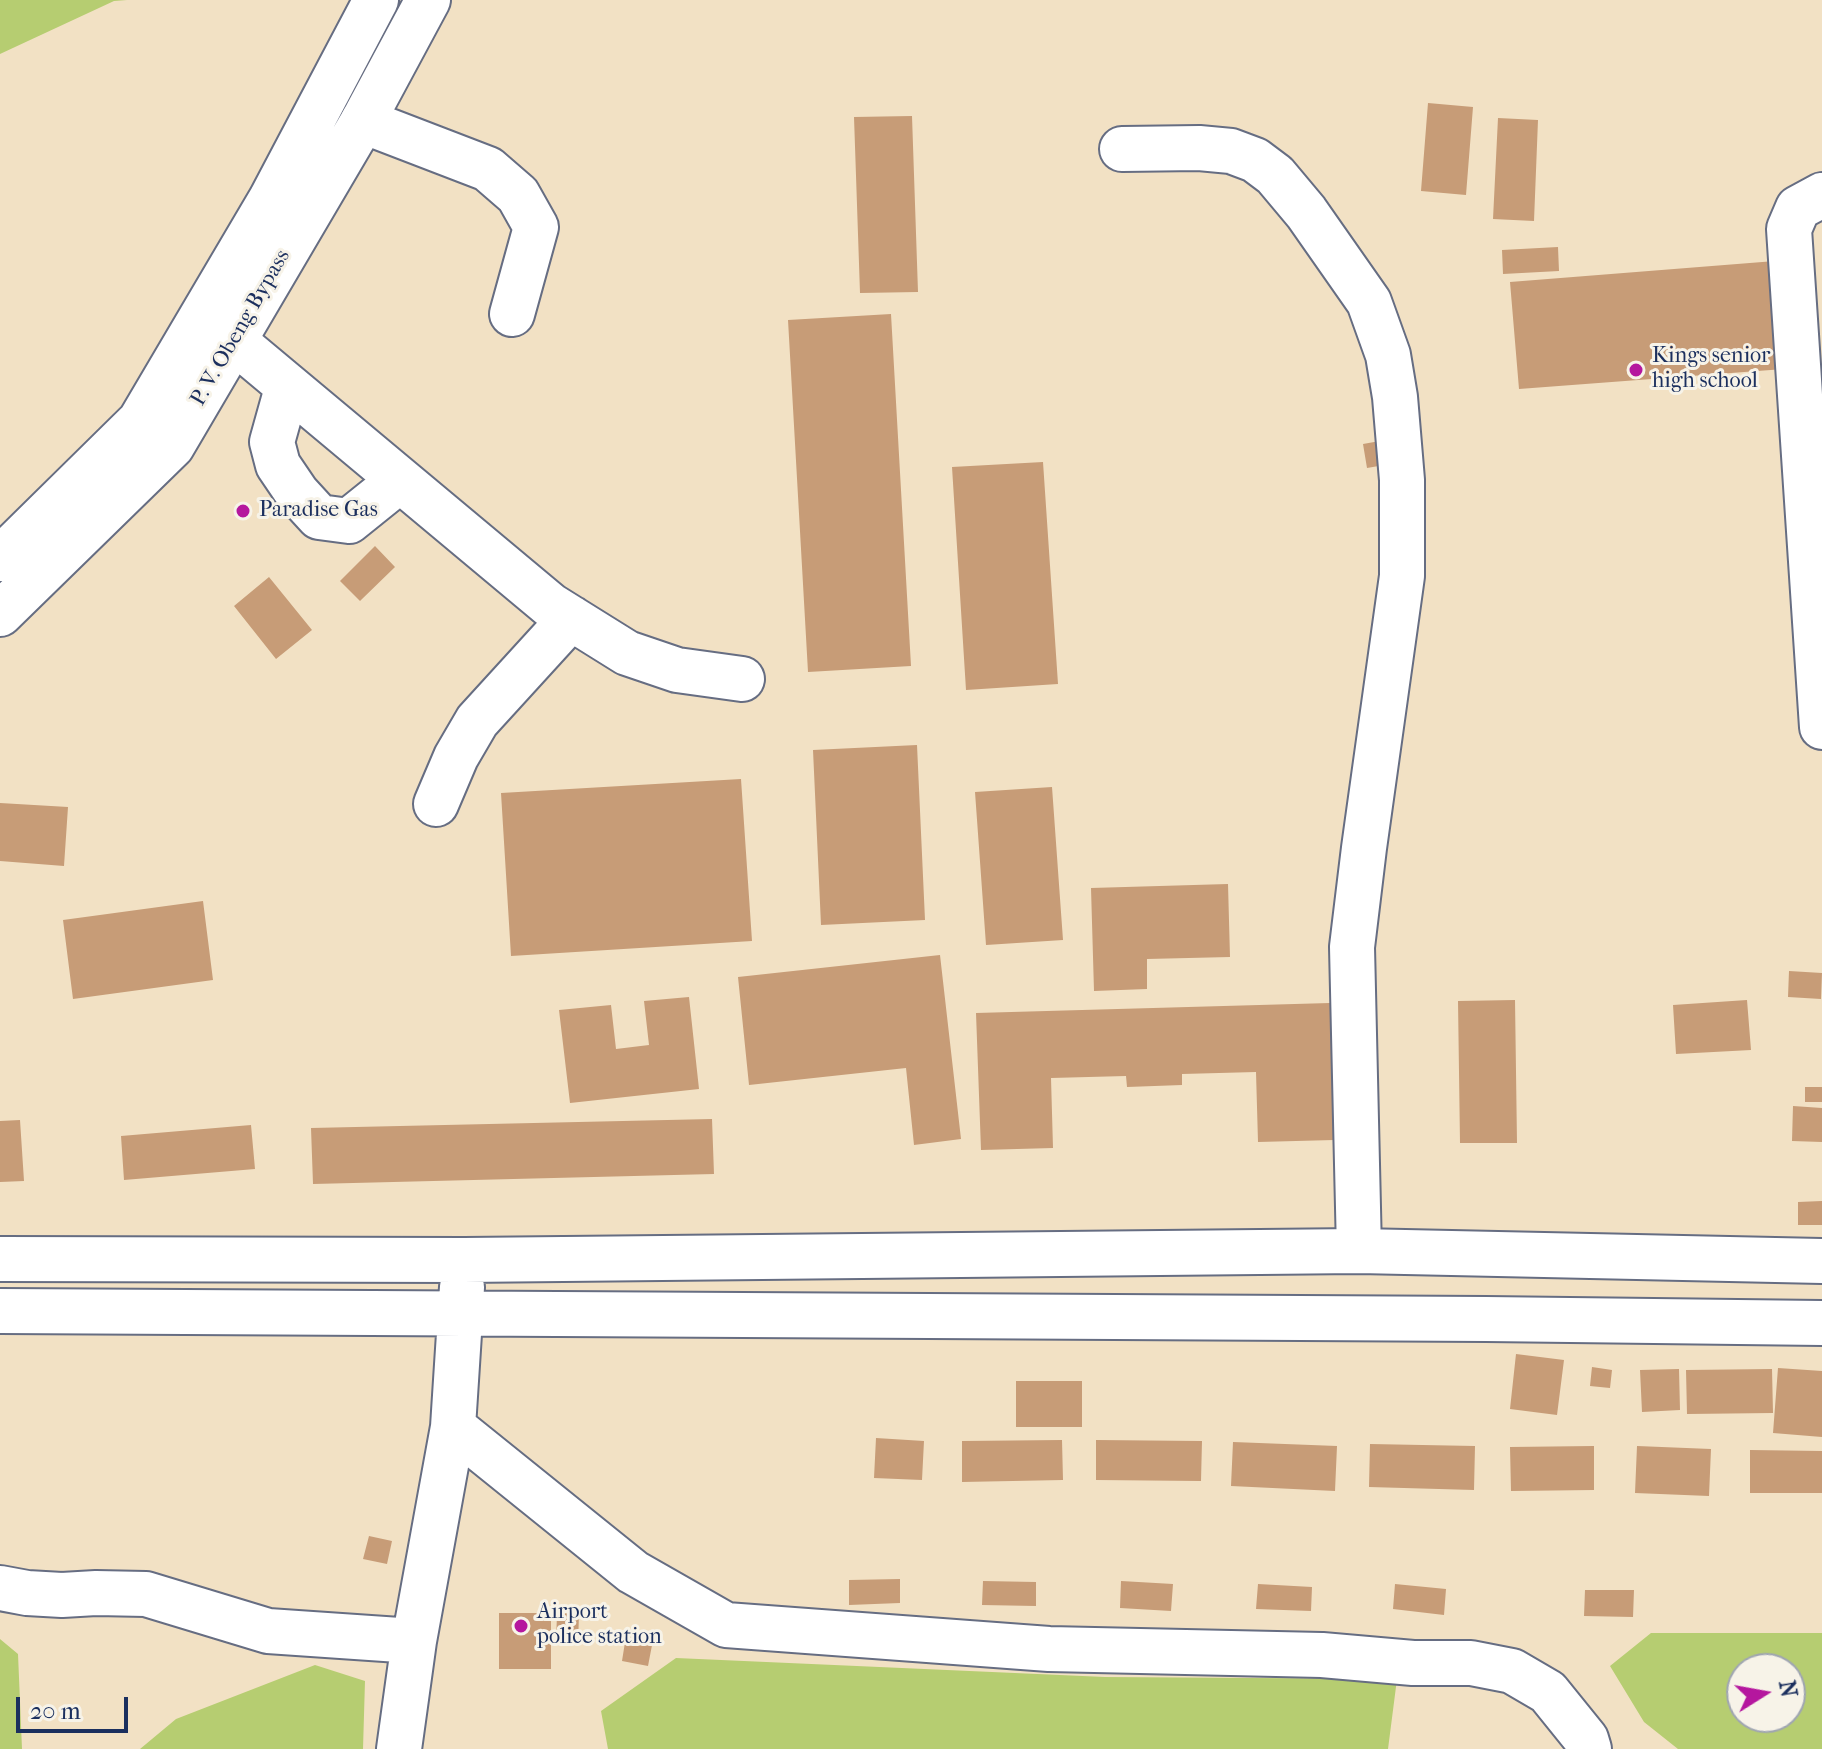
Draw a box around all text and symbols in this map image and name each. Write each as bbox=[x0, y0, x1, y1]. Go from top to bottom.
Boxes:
street label: P. V. Obeng Bypass bbox=[186, 245, 296, 411]
place label: Kings senior high school bbox=[1652, 344, 1770, 396]
marker: Kings senior high school bbox=[1627, 361, 1645, 379]
place label: Paradise Gas bbox=[259, 498, 378, 524]
marker: Paradise Gas bbox=[234, 502, 252, 520]
place label: Airport police station bbox=[537, 1600, 662, 1652]
marker: Airport police station bbox=[512, 1617, 530, 1635]
north arrow bbox=[1726, 1653, 1806, 1733]
text: N bbox=[1773, 1678, 1802, 1699]
scale bar bbox=[20, 1681, 132, 1731]
text: 20 m bbox=[30, 1697, 81, 1725]

